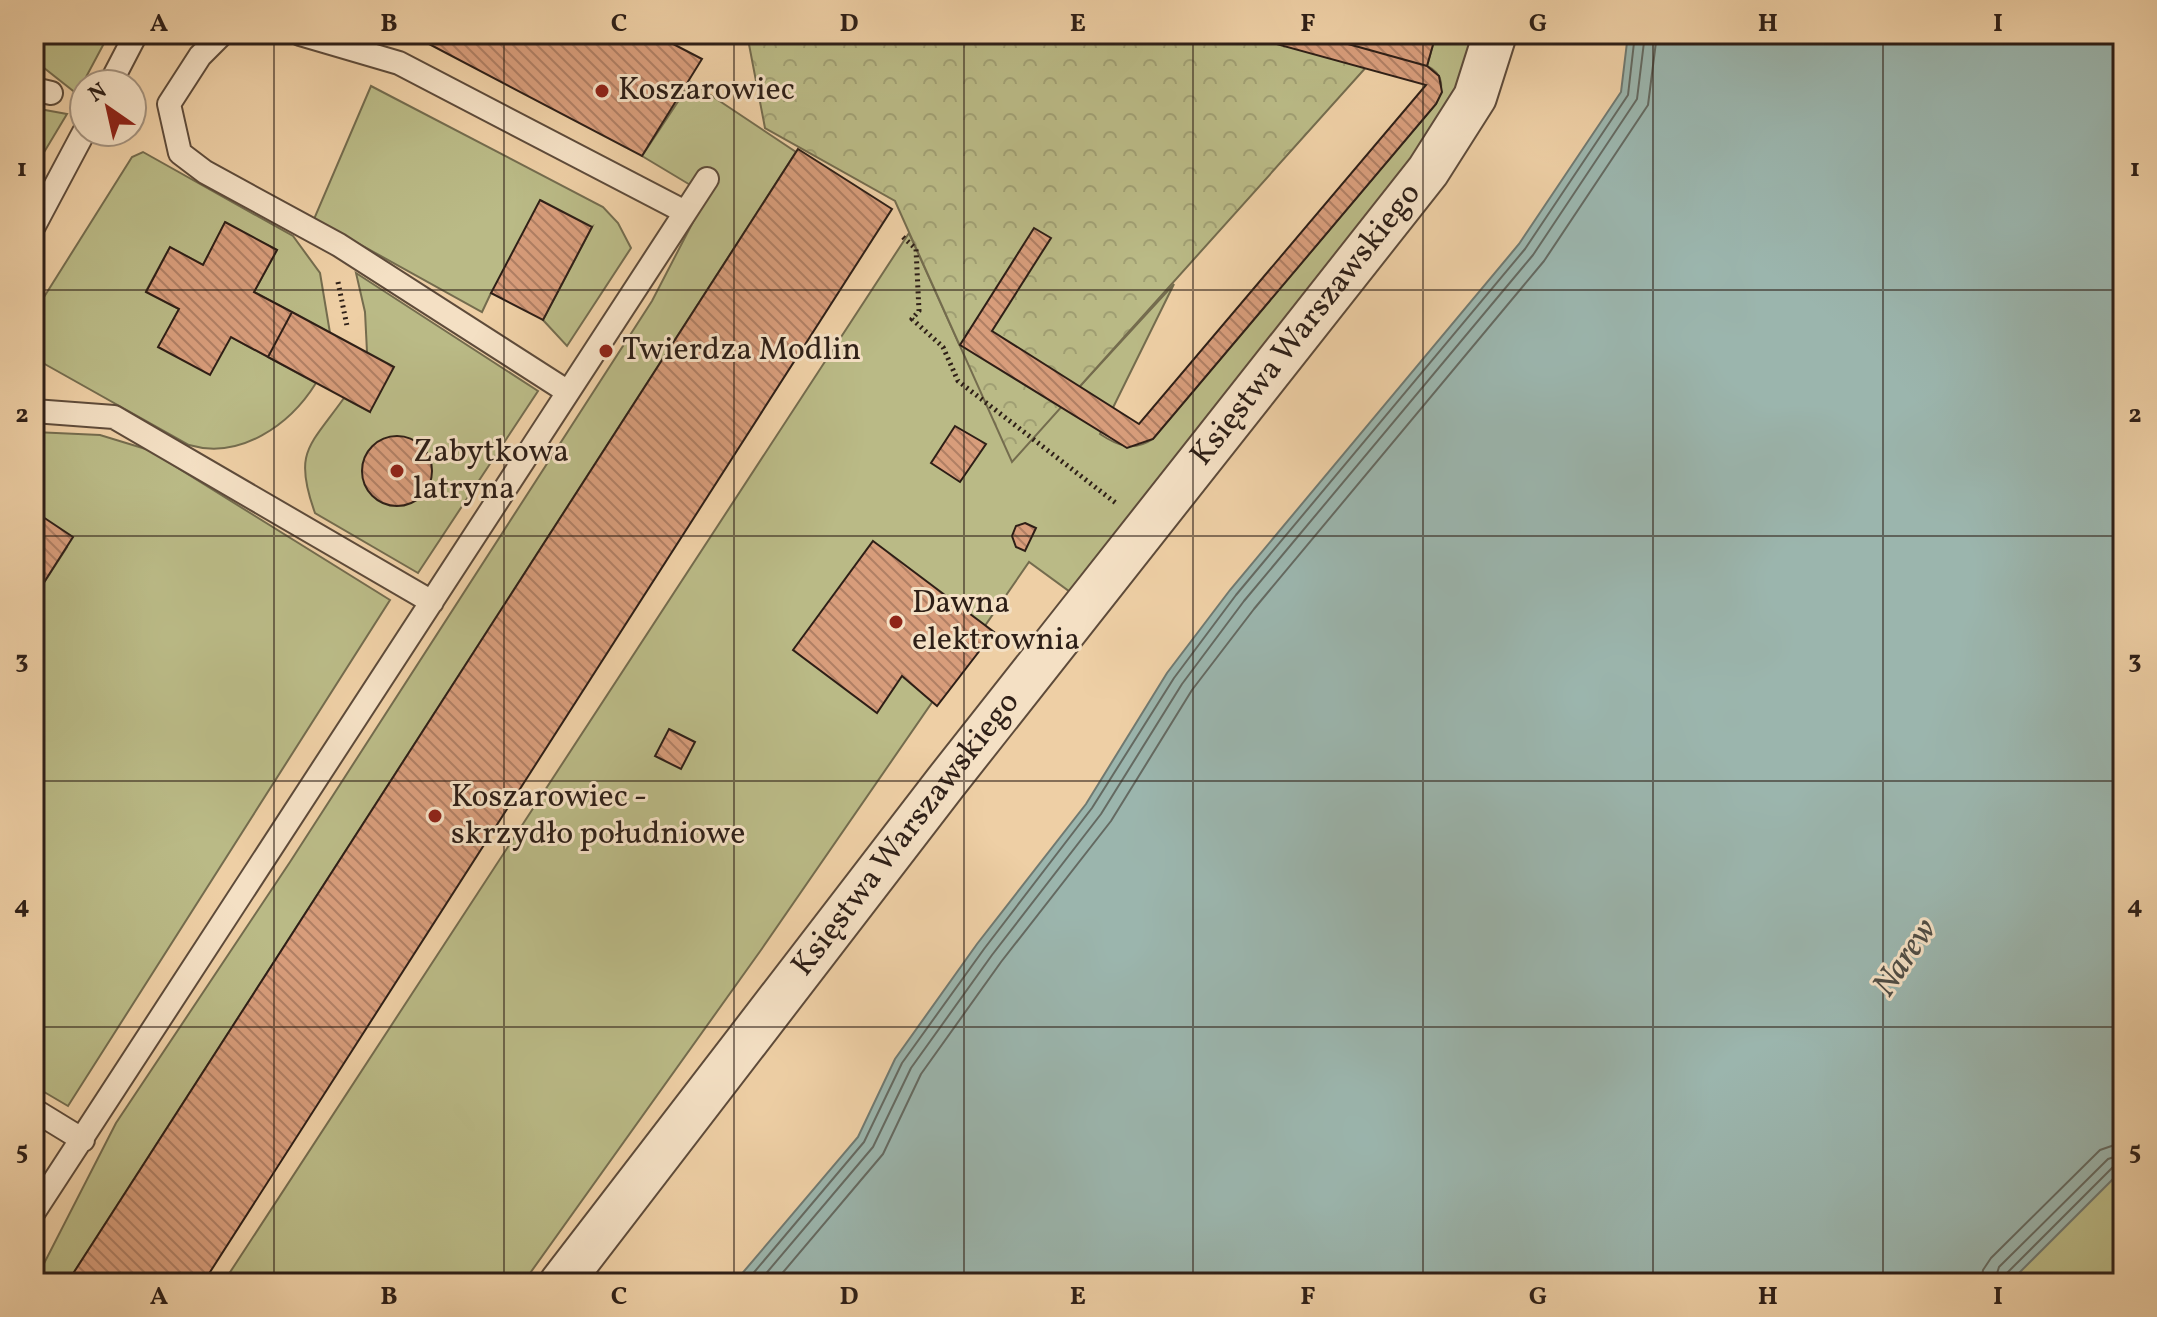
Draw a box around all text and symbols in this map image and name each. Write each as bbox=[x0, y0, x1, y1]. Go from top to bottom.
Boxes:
text: A bbox=[150, 6, 169, 42]
text: B bbox=[380, 6, 398, 42]
text: C bbox=[611, 6, 627, 42]
text: D bbox=[839, 6, 859, 42]
text: E bbox=[1070, 6, 1086, 42]
text: F bbox=[1300, 6, 1316, 42]
text: G bbox=[1529, 6, 1547, 42]
text: H bbox=[1758, 6, 1778, 42]
text: I bbox=[1993, 6, 2003, 42]
north arrow bbox=[68, 68, 148, 148]
place label: Koszarowiec bbox=[618, 69, 795, 113]
text: N bbox=[83, 76, 114, 111]
marker: Koszarowiec bbox=[593, 82, 611, 100]
text: 1 bbox=[17, 151, 27, 187]
text: 1 bbox=[2130, 151, 2140, 187]
street label: Księstwa Warszawskiego bbox=[1181, 174, 1432, 476]
place label: Twierdza Modlin bbox=[622, 329, 861, 373]
marker: Twierdza Modlin bbox=[597, 342, 615, 360]
text: 2 bbox=[15, 397, 29, 433]
text: 2 bbox=[2128, 397, 2142, 433]
place label: Zabytkowa latryna bbox=[413, 431, 569, 512]
marker: Zabytkowa latryna bbox=[388, 462, 406, 480]
place label: Dawna elektrownia bbox=[912, 582, 1080, 663]
marker: Dawna elektrownia bbox=[887, 613, 905, 631]
text: 3 bbox=[15, 643, 29, 679]
text: 3 bbox=[2128, 643, 2142, 679]
street label: Księstwa Warszawskiego bbox=[782, 683, 1031, 986]
place label: Koszarowiec - skrzydło południowe bbox=[451, 776, 745, 857]
marker: Koszarowiec - skrzydło południowe bbox=[426, 807, 444, 825]
text: 4 bbox=[14, 888, 30, 924]
text: 4 bbox=[2127, 888, 2143, 924]
water label: Narew bbox=[1862, 909, 1950, 1007]
text: 5 bbox=[16, 1134, 28, 1170]
text: 5 bbox=[2129, 1134, 2141, 1170]
text: A bbox=[150, 1279, 169, 1315]
text: B bbox=[380, 1279, 398, 1315]
text: C bbox=[611, 1279, 627, 1315]
text: D bbox=[839, 1279, 859, 1315]
text: E bbox=[1070, 1279, 1086, 1315]
text: F bbox=[1300, 1279, 1316, 1315]
text: G bbox=[1529, 1279, 1547, 1315]
text: H bbox=[1758, 1279, 1778, 1315]
text: I bbox=[1993, 1279, 2003, 1315]

